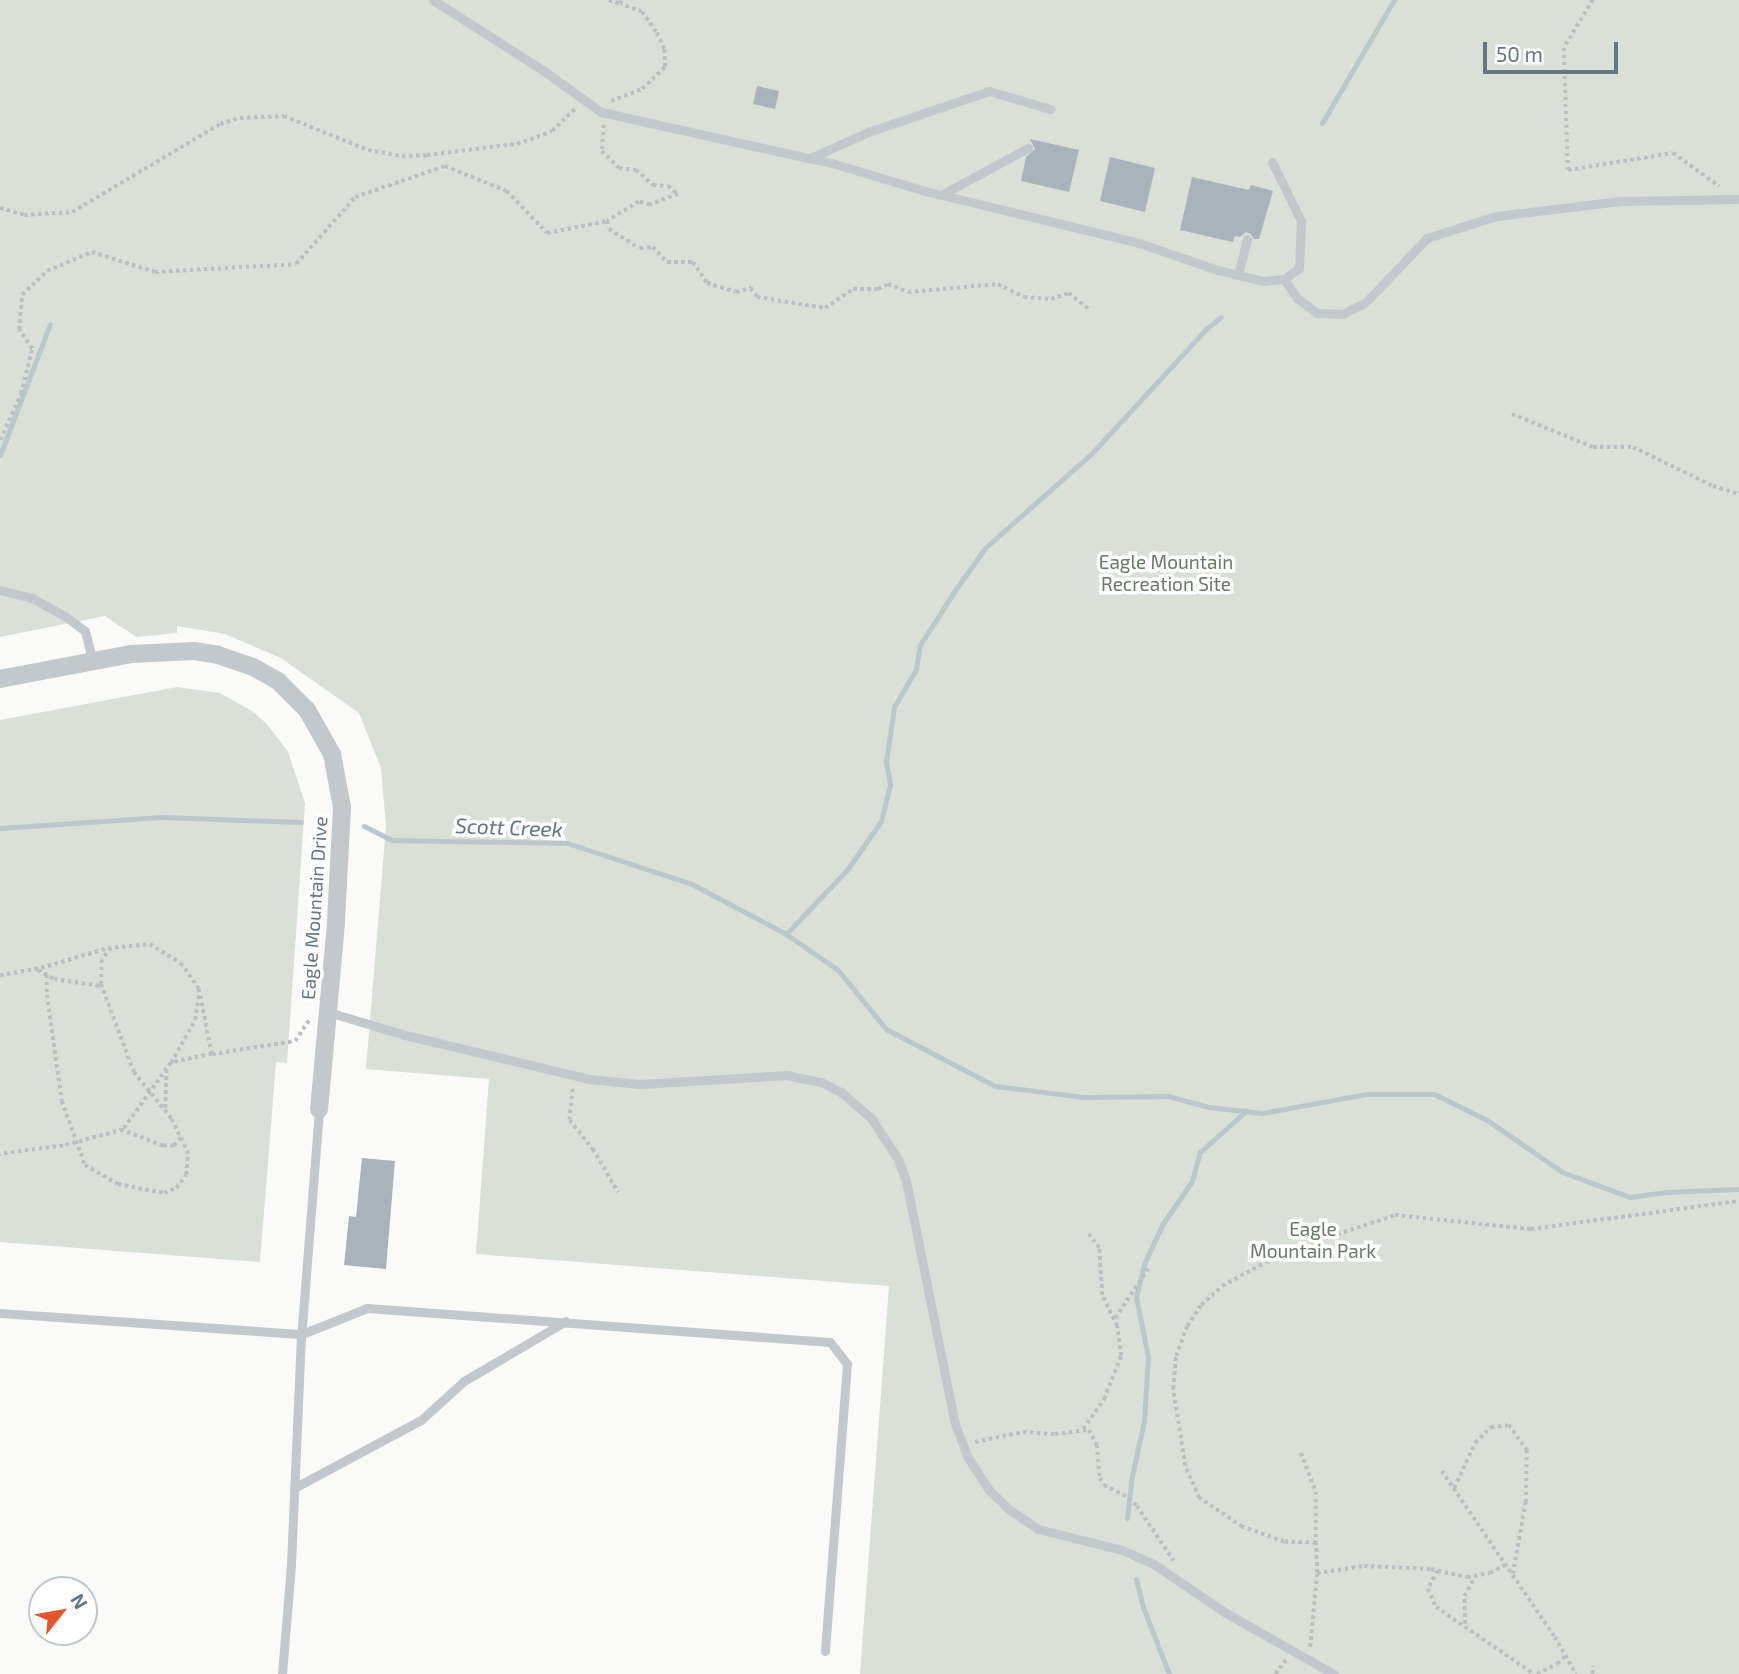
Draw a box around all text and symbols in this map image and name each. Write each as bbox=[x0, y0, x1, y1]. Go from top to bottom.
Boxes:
scale bar bbox=[1487, 28, 1622, 72]
text: 50 m bbox=[1496, 41, 1543, 66]
park label: Eagle Mountain Recreation Site bbox=[1099, 551, 1233, 595]
water label: Scott Creek bbox=[455, 813, 563, 841]
street label: Eagle Mountain Drive bbox=[296, 816, 332, 1000]
park label: Eagle Mountain Park bbox=[1250, 1218, 1376, 1262]
north arrow bbox=[28, 1576, 98, 1646]
text: N bbox=[66, 1589, 93, 1613]

